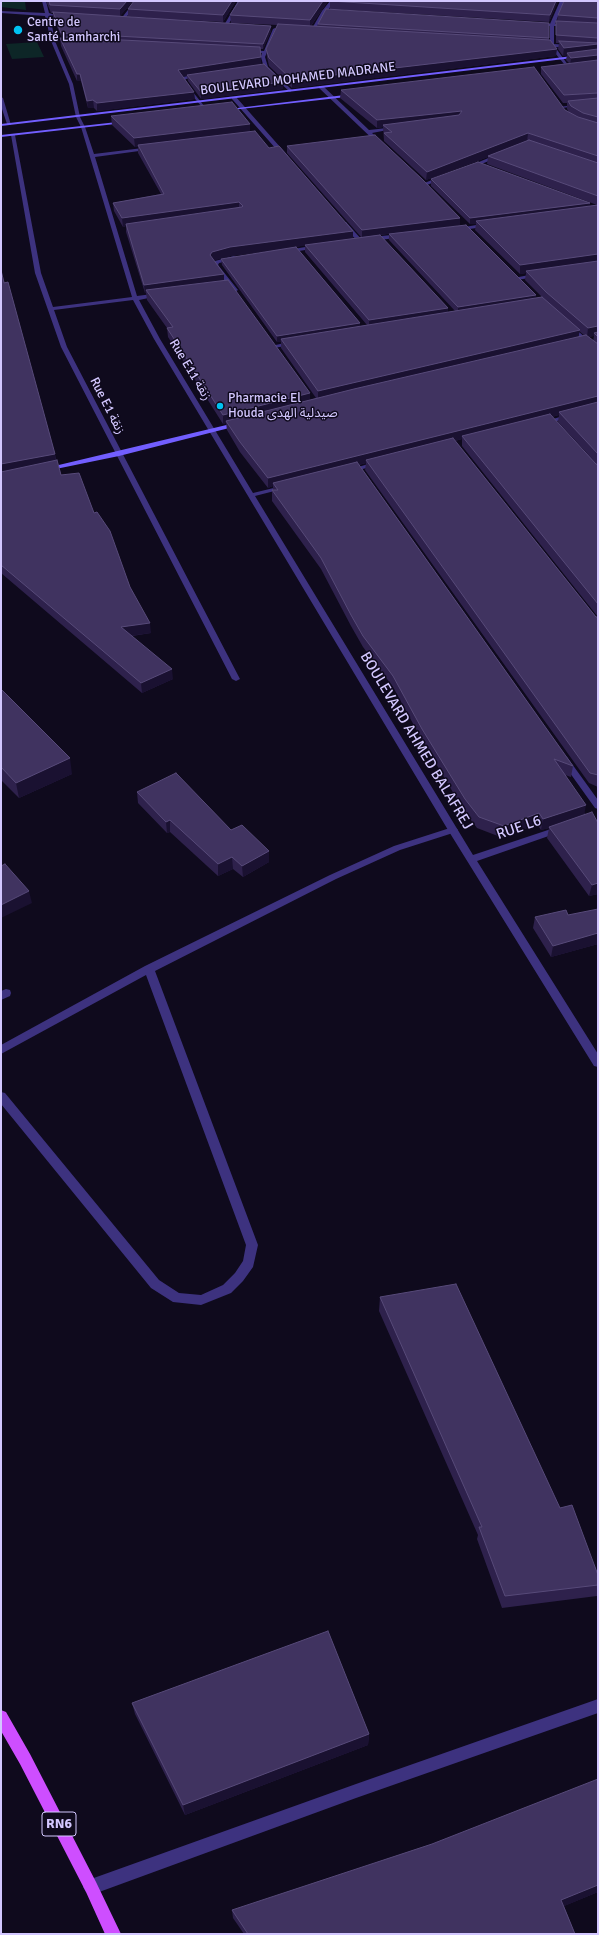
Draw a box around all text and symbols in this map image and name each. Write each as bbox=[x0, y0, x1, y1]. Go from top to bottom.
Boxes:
place label: Centre de Santé Lamharchi bbox=[27, 15, 120, 46]
marker: Centre de Santé Lamharchi bbox=[12, 24, 24, 36]
street label: BOULEVARD MOHAMED MADRANE bbox=[199, 59, 397, 99]
street label: Rue E11 زنقة bbox=[166, 336, 214, 404]
street label: Rue E1 زنقة bbox=[86, 375, 128, 437]
place label: Pharmacie El Houda صيدلية الهدى bbox=[228, 391, 338, 422]
marker: Pharmacie El Houda صيدلية الهدى bbox=[215, 401, 225, 411]
street label: BOULEVARD AHMED BALAFREJ bbox=[356, 649, 476, 833]
street label: RUE L6 bbox=[494, 812, 544, 844]
road number: RN6 bbox=[42, 1812, 76, 1836]

